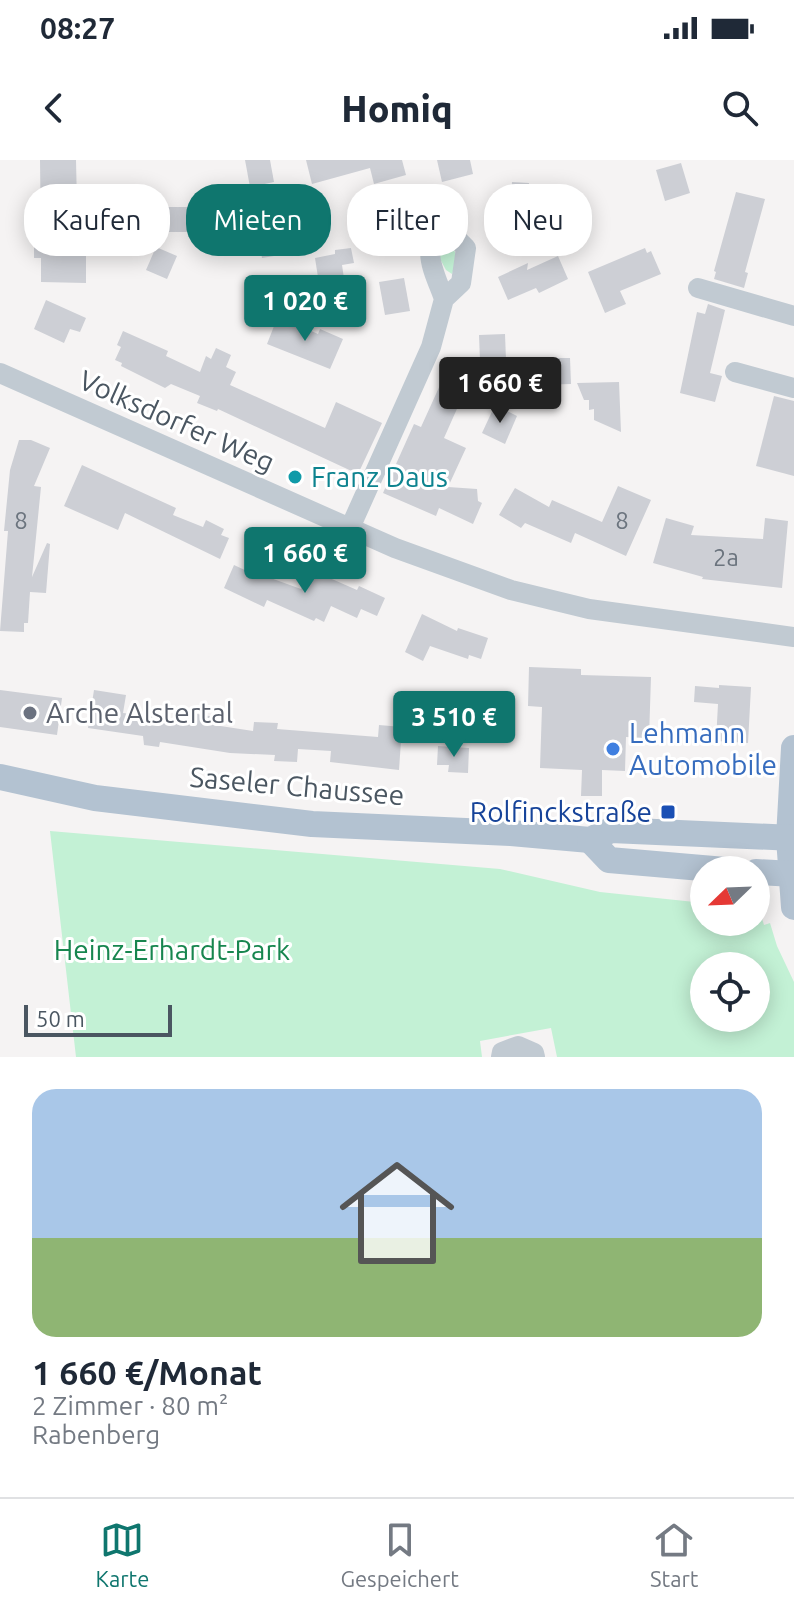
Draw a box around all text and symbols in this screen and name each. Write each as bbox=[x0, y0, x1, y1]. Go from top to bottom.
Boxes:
text: 08:27 bbox=[40, 11, 115, 45]
icon: back bbox=[32, 86, 76, 130]
icon: search bbox=[718, 86, 762, 130]
text: Homiq bbox=[341, 88, 453, 129]
chip: Kaufen bbox=[24, 184, 170, 256]
chip: Mieten bbox=[186, 184, 331, 256]
chip: Filter bbox=[347, 184, 468, 256]
chip: Neu bbox=[484, 184, 592, 256]
pin: 1 020 € bbox=[231, 275, 379, 343]
text: 1 020 € bbox=[262, 286, 348, 315]
pin: 1 660 € bbox=[426, 357, 574, 425]
street label: Volksdorfer Weg bbox=[75, 364, 280, 477]
text: 1 660 € bbox=[457, 368, 543, 397]
place label: Franz Daus bbox=[311, 461, 448, 492]
marker: Franz Daus bbox=[286, 468, 304, 486]
house number: 8 bbox=[14, 507, 28, 534]
house number: 8 bbox=[615, 507, 629, 534]
pin: 1 660 € bbox=[231, 527, 379, 595]
text: 1 660 € bbox=[262, 538, 348, 567]
house number: 2a bbox=[713, 544, 739, 571]
pin: 3 510 € bbox=[380, 691, 528, 759]
place label: Arche Alstertal bbox=[46, 697, 233, 728]
text: 3 510 € bbox=[411, 702, 497, 731]
marker: Arche Alstertal bbox=[21, 704, 39, 722]
place label: Lehmann Automobile bbox=[629, 717, 777, 780]
marker: Lehmann Automobile bbox=[604, 740, 622, 758]
street label: Saseler Chaussee bbox=[188, 761, 406, 810]
place label: Rolfinckstraße bbox=[470, 796, 652, 827]
marker: Rolfinckstraße bbox=[659, 803, 677, 821]
north arrow bbox=[690, 856, 770, 936]
map controls bbox=[690, 856, 770, 1032]
park label: Heinz-Erhardt-Park bbox=[54, 934, 290, 965]
button: locate bbox=[690, 952, 770, 1032]
scale bar bbox=[24, 1001, 172, 1037]
text: 50 m bbox=[36, 1006, 85, 1031]
icon: home bbox=[325, 1141, 469, 1285]
text: 1 660 €/Monat bbox=[32, 1353, 262, 1391]
text: 2 Zimmer · 80 m² bbox=[32, 1391, 228, 1420]
text: Rabenberg bbox=[32, 1420, 160, 1449]
tab: Karte bbox=[96, 1518, 149, 1591]
tab: Gespeichert bbox=[340, 1518, 459, 1591]
tab: Start bbox=[650, 1518, 698, 1591]

